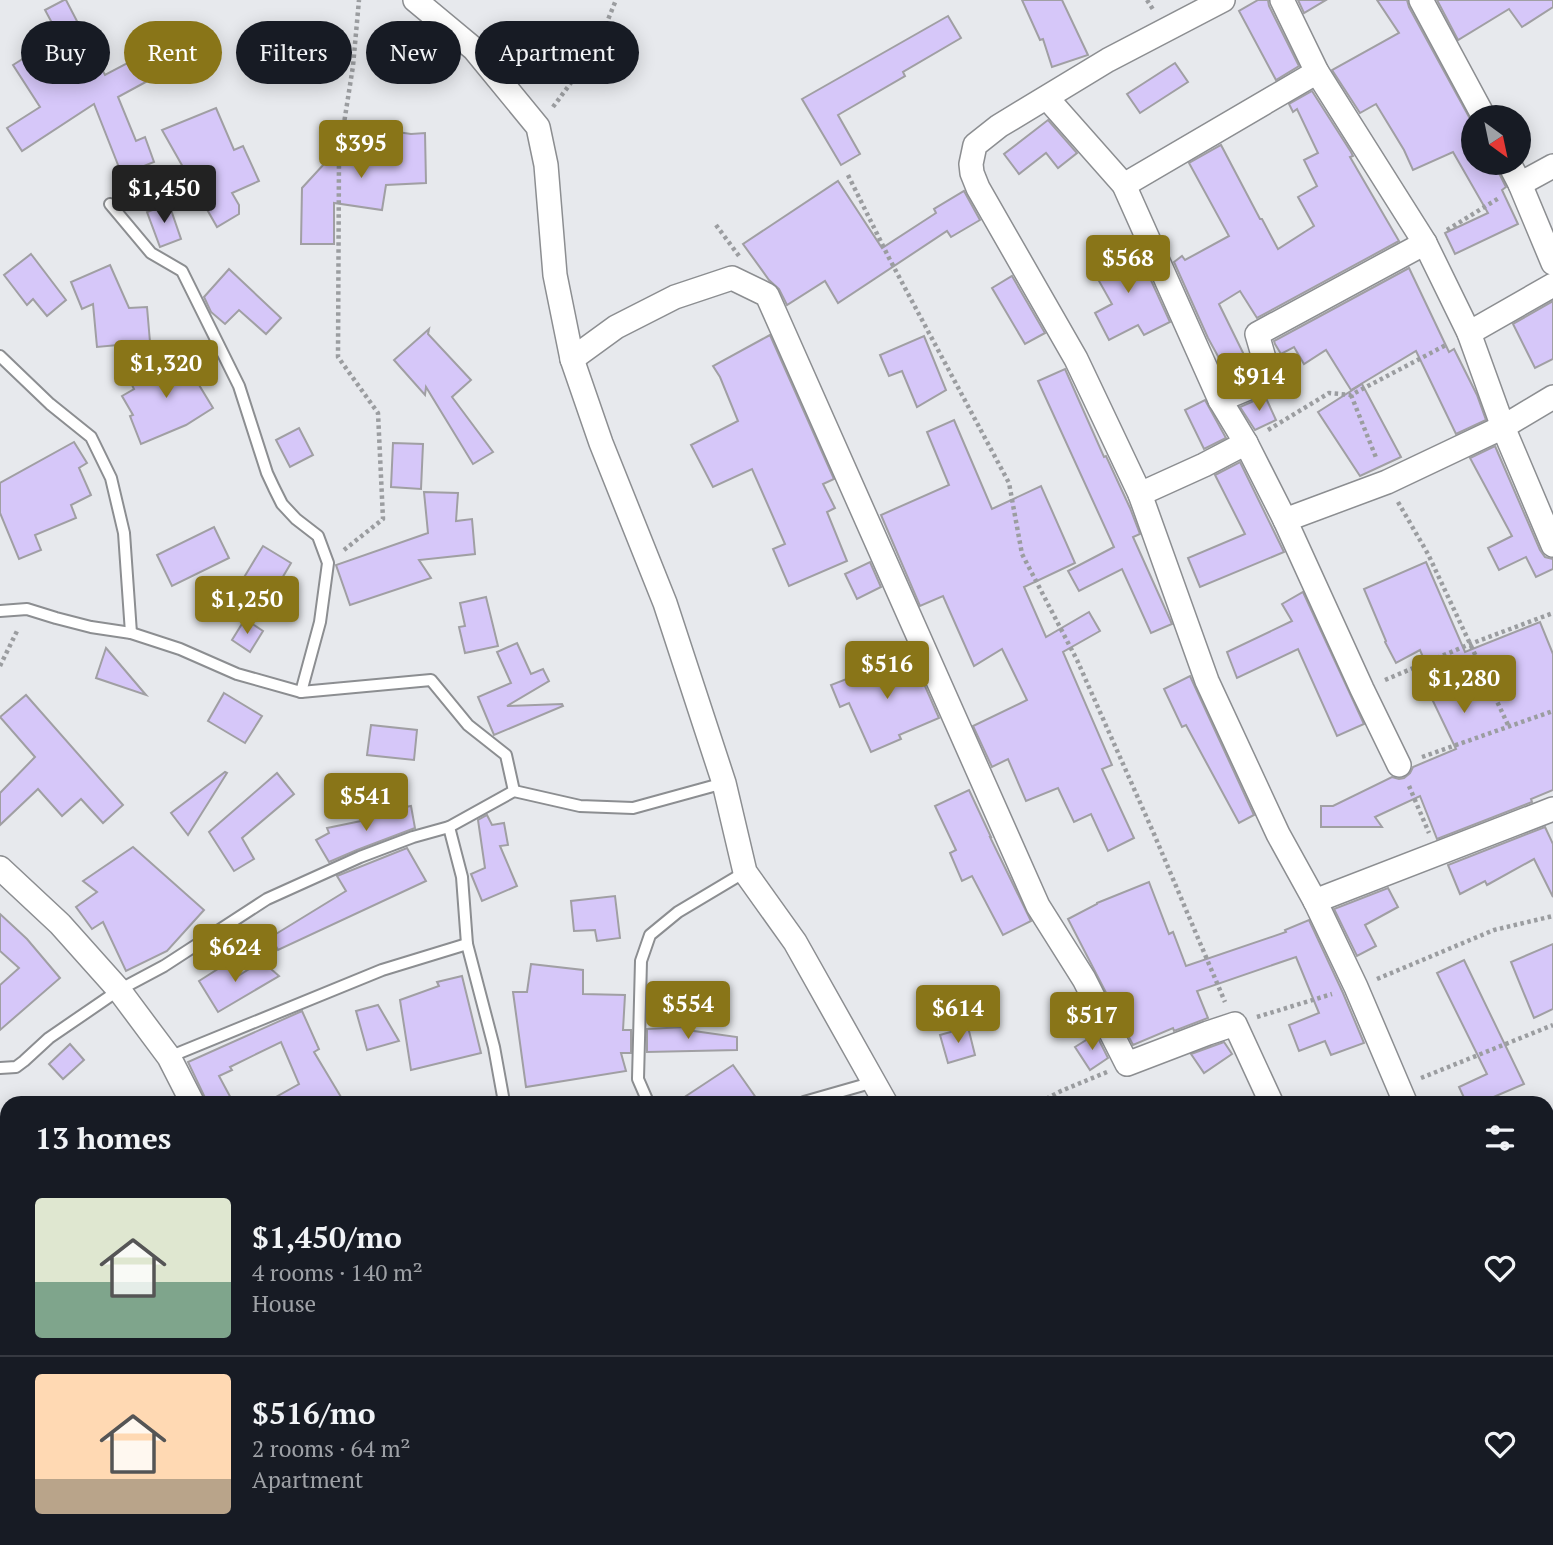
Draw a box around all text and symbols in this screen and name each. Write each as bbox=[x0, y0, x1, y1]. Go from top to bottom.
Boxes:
chip: Buy bbox=[21, 21, 110, 84]
chip: Rent bbox=[124, 21, 222, 84]
chip: Filters bbox=[236, 21, 352, 84]
chip: New bbox=[366, 21, 461, 84]
chip: Apartment bbox=[475, 21, 639, 84]
north arrow bbox=[1461, 105, 1531, 175]
map controls bbox=[1461, 105, 1531, 175]
pin: $395 bbox=[320, 120, 402, 180]
text: $395 bbox=[335, 127, 387, 158]
pin: $1,450 bbox=[107, 166, 221, 225]
text: $1,450 bbox=[128, 172, 200, 203]
pin: $568 bbox=[1087, 236, 1169, 295]
text: $568 bbox=[1102, 242, 1154, 273]
pin: $1,320 bbox=[109, 340, 223, 400]
text: $1,320 bbox=[130, 347, 202, 378]
pin: $914 bbox=[1218, 354, 1300, 413]
text: $914 bbox=[1233, 360, 1285, 391]
pin: $1,250 bbox=[190, 576, 304, 636]
text: $1,250 bbox=[211, 583, 283, 614]
pin: $516 bbox=[846, 642, 928, 701]
text: $516 bbox=[861, 648, 913, 679]
pin: $1,280 bbox=[1407, 656, 1521, 715]
text: $1,280 bbox=[1428, 662, 1500, 693]
pin: $541 bbox=[325, 774, 407, 833]
text: $541 bbox=[340, 780, 392, 811]
pin: $624 bbox=[194, 925, 276, 984]
text: $624 bbox=[209, 931, 261, 962]
pin: $554 bbox=[647, 982, 729, 1041]
pin: $614 bbox=[917, 986, 999, 1045]
text: $554 bbox=[662, 988, 714, 1019]
text: $614 bbox=[932, 992, 984, 1023]
pin: $517 bbox=[1051, 992, 1133, 1052]
text: $517 bbox=[1066, 999, 1118, 1030]
text: 13 homes bbox=[35, 1118, 171, 1158]
icon: filters bbox=[1481, 1119, 1519, 1157]
text: $1,450/mo bbox=[252, 1217, 402, 1257]
icon: home bbox=[91, 1226, 175, 1310]
icon: heart bbox=[1481, 1249, 1519, 1287]
text: 4 rooms · 140 m² bbox=[252, 1257, 423, 1288]
text: House bbox=[252, 1288, 316, 1319]
text: $516/mo bbox=[252, 1393, 376, 1433]
icon: home bbox=[91, 1402, 175, 1486]
icon: heart bbox=[1481, 1425, 1519, 1463]
text: 2 rooms · 64 m² bbox=[252, 1433, 411, 1464]
text: Apartment bbox=[252, 1464, 363, 1495]

